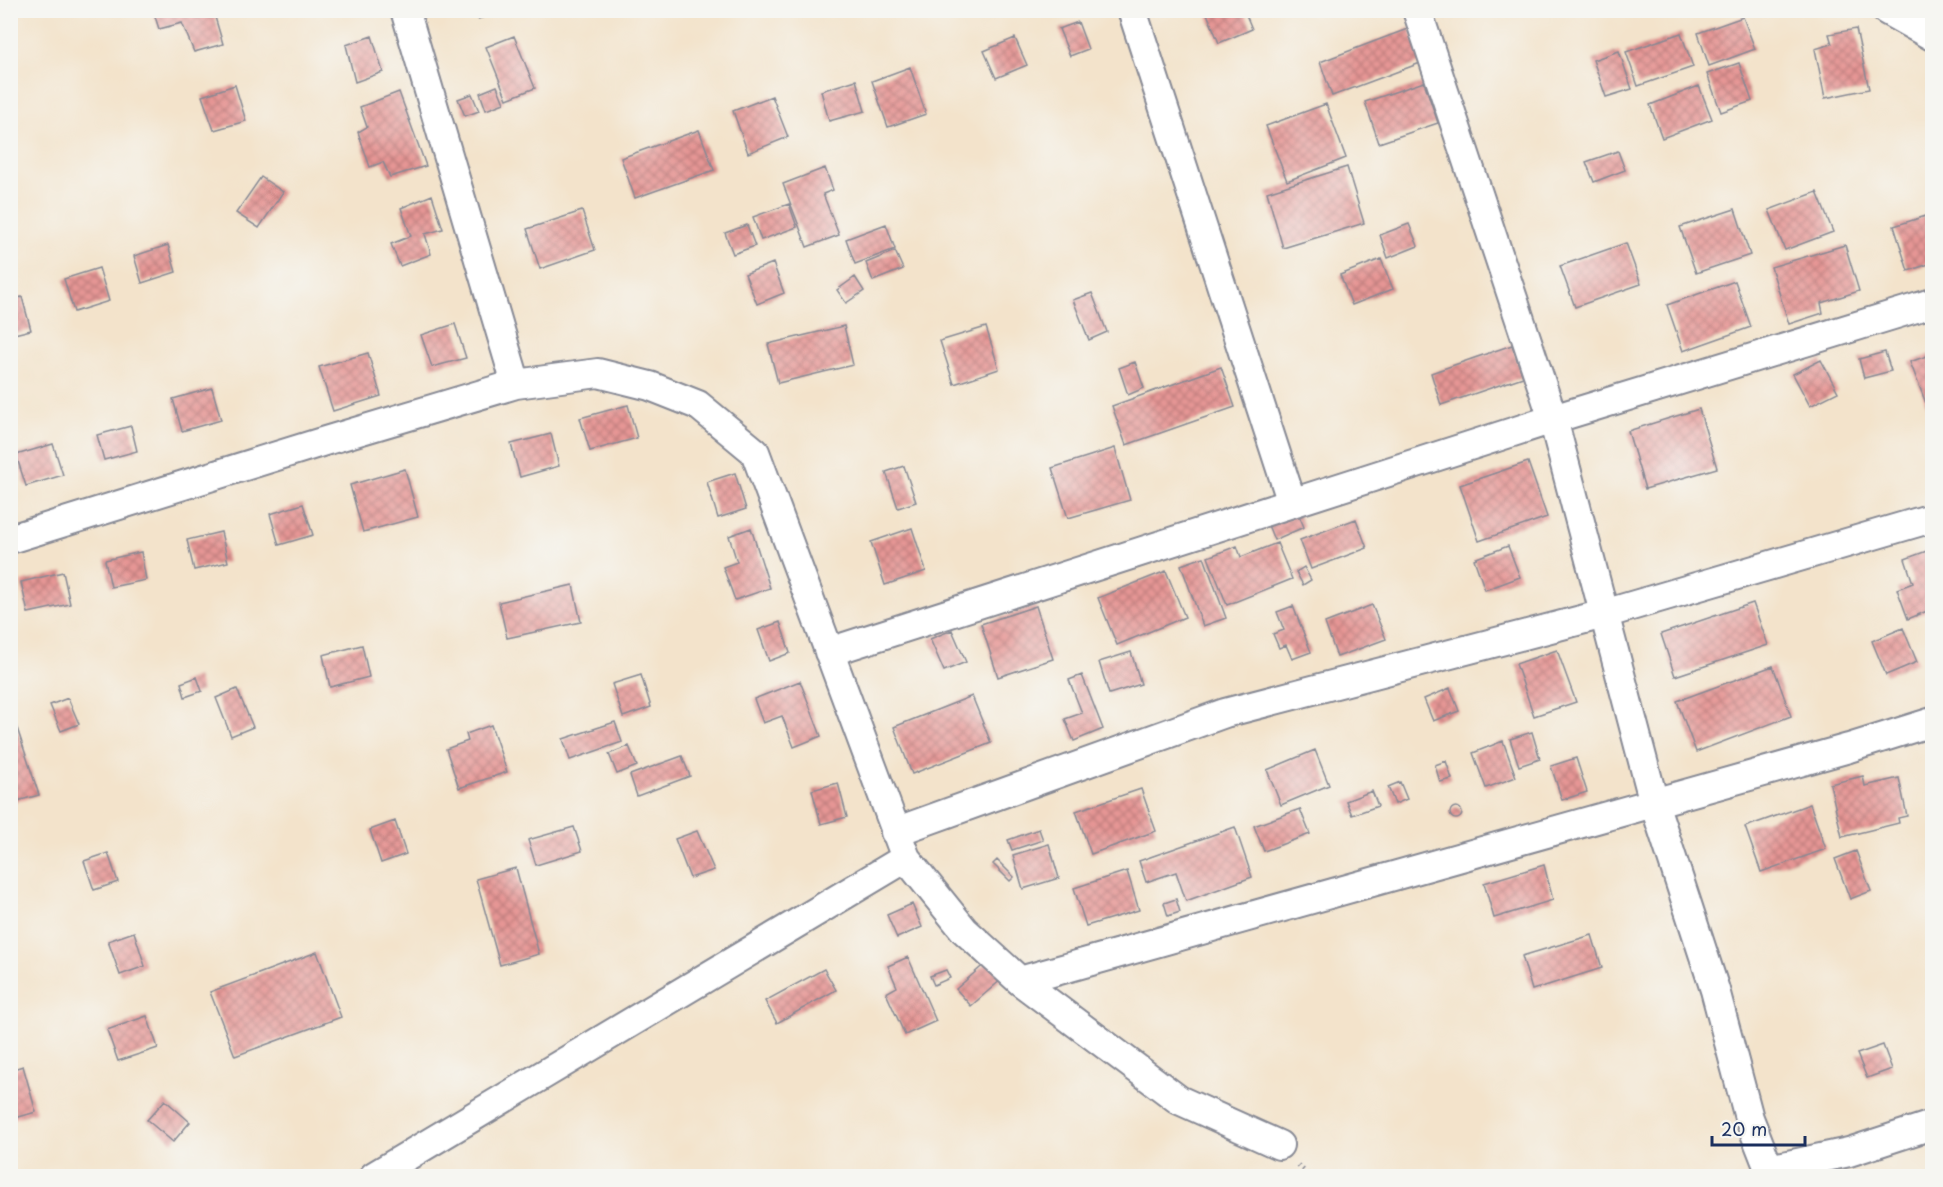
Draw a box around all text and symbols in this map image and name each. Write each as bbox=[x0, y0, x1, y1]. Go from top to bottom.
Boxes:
scale bar bbox=[1712, 1109, 1805, 1147]
text: 20 m bbox=[1721, 1115, 1767, 1142]

